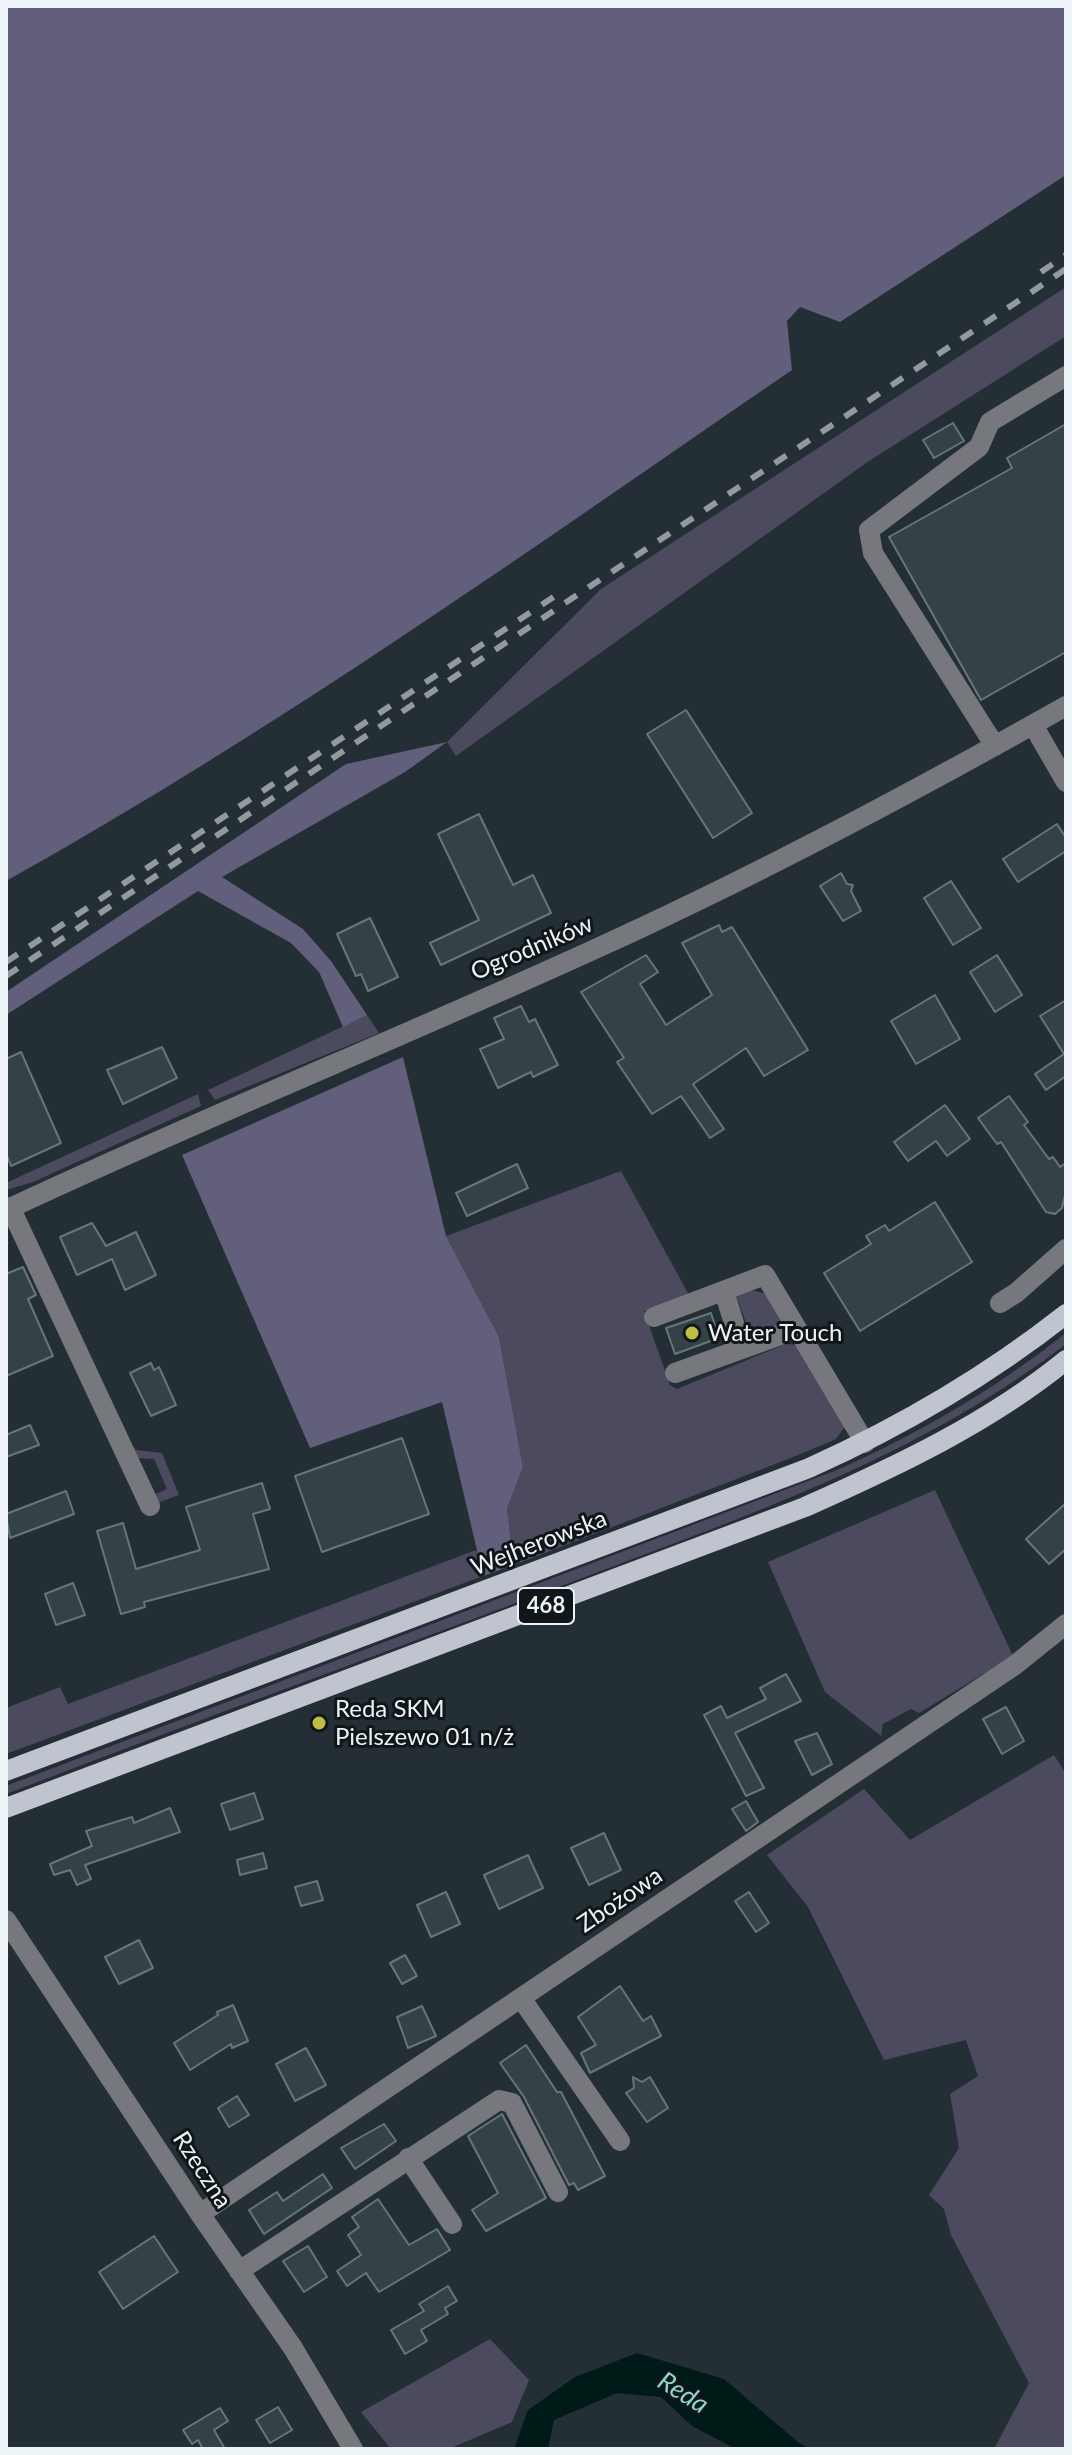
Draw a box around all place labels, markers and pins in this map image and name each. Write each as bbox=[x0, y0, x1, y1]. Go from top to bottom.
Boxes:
place label: Water Touch bbox=[708, 1319, 842, 1347]
marker: Water Touch bbox=[683, 1324, 701, 1342]
place label: Reda SKM Pielszewo 01 n/ż bbox=[335, 1695, 514, 1751]
marker: Reda SKM Pielszewo 01 n/ż bbox=[310, 1714, 328, 1732]

